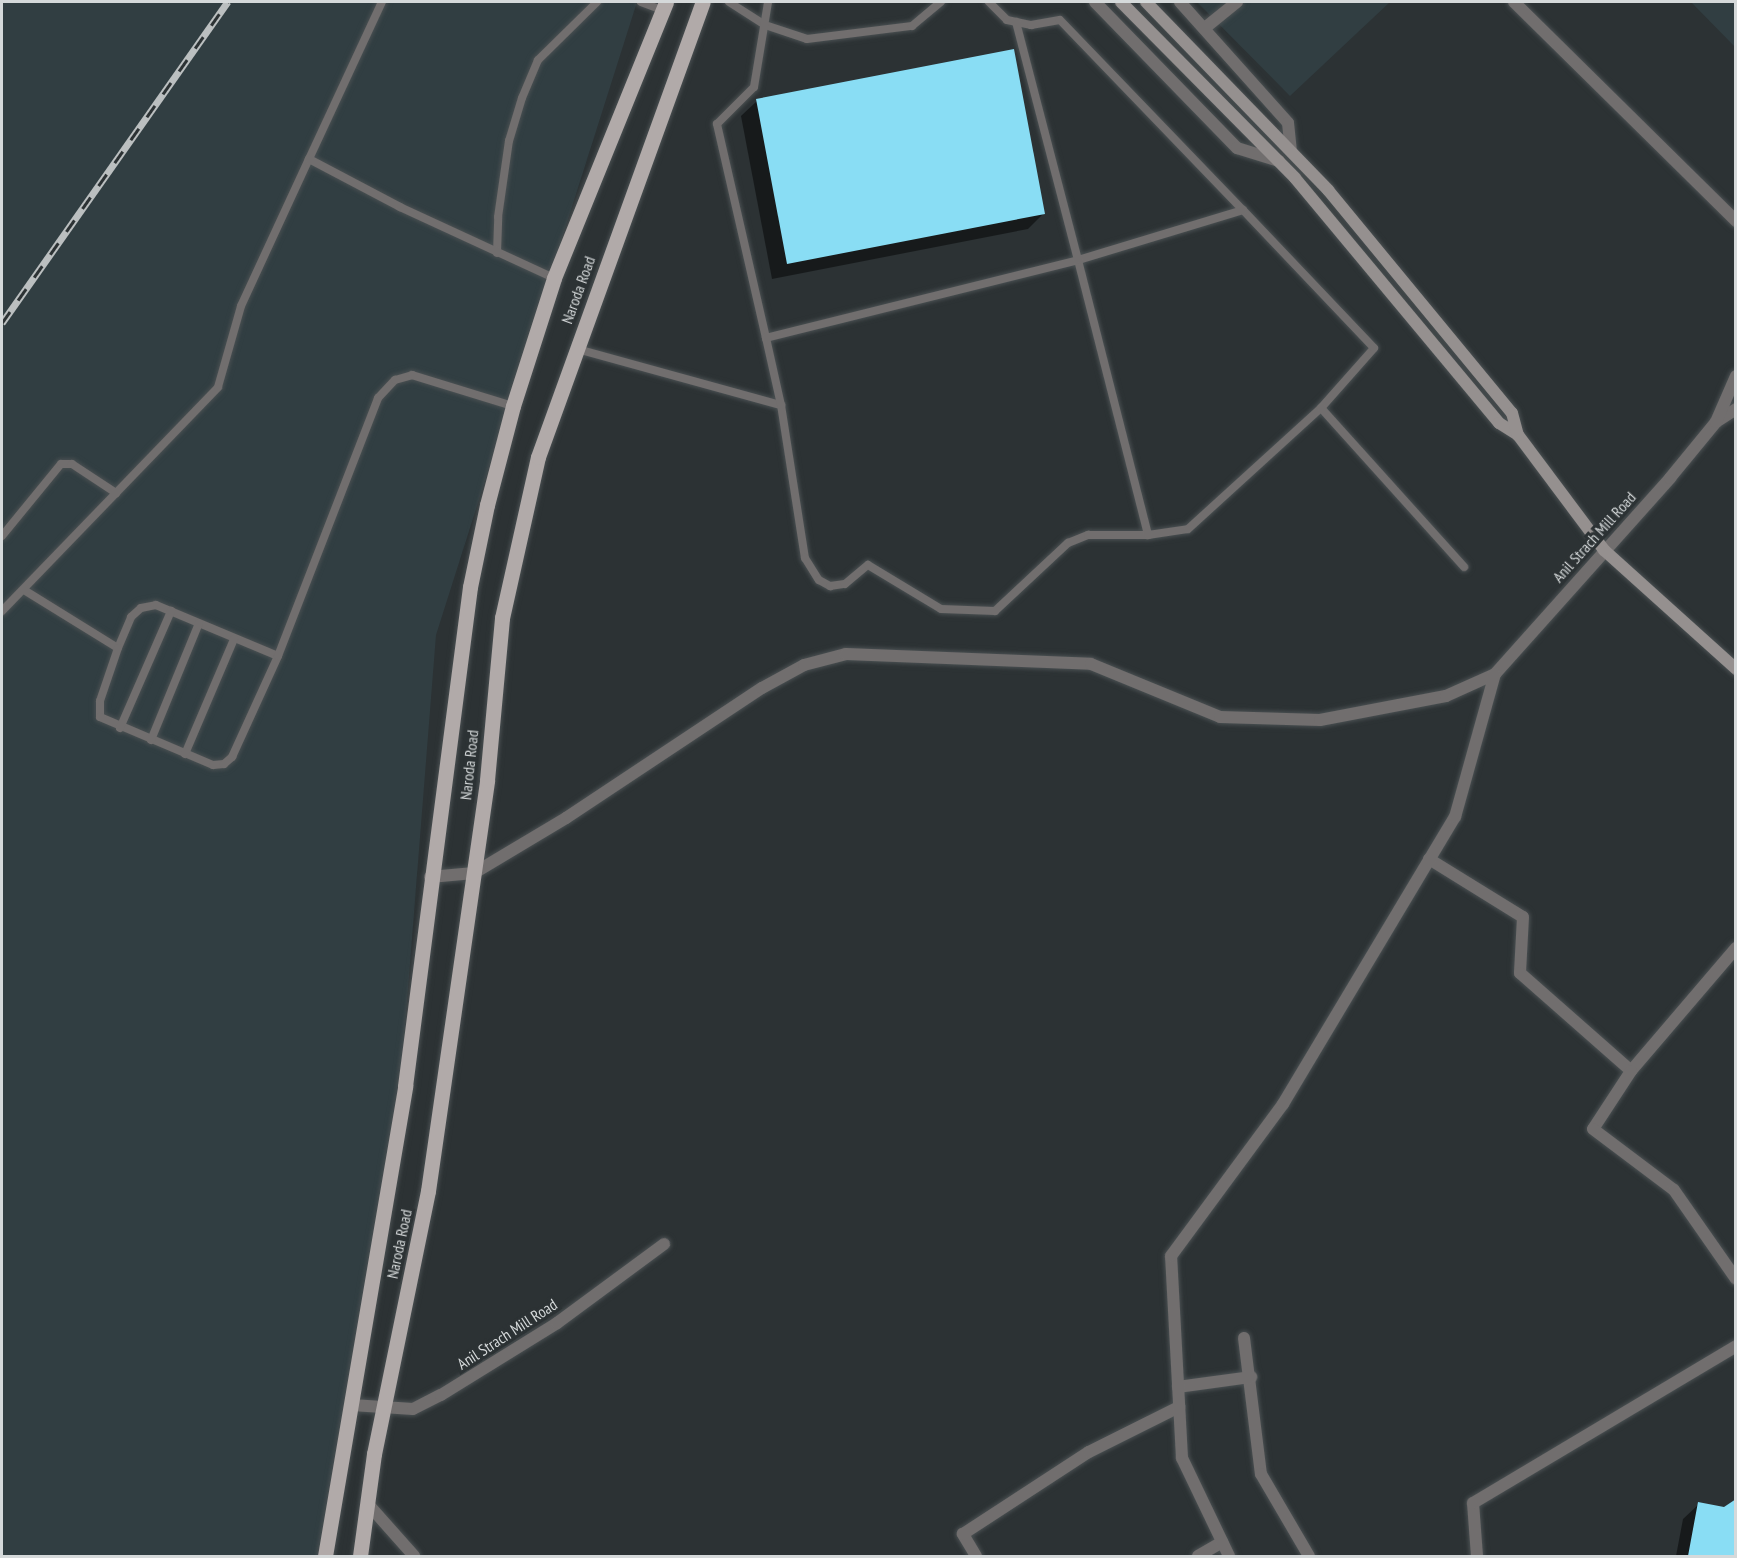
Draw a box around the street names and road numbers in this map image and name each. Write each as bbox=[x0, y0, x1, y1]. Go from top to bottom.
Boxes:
street label: Naroda Road bbox=[557, 254, 599, 326]
street label: Anil Strach Mill Road bbox=[1548, 488, 1640, 586]
street label: Naroda Road bbox=[456, 729, 482, 801]
street label: Naroda Road bbox=[382, 1208, 416, 1280]
street label: Anil Strach Mill Road bbox=[453, 1295, 561, 1373]

